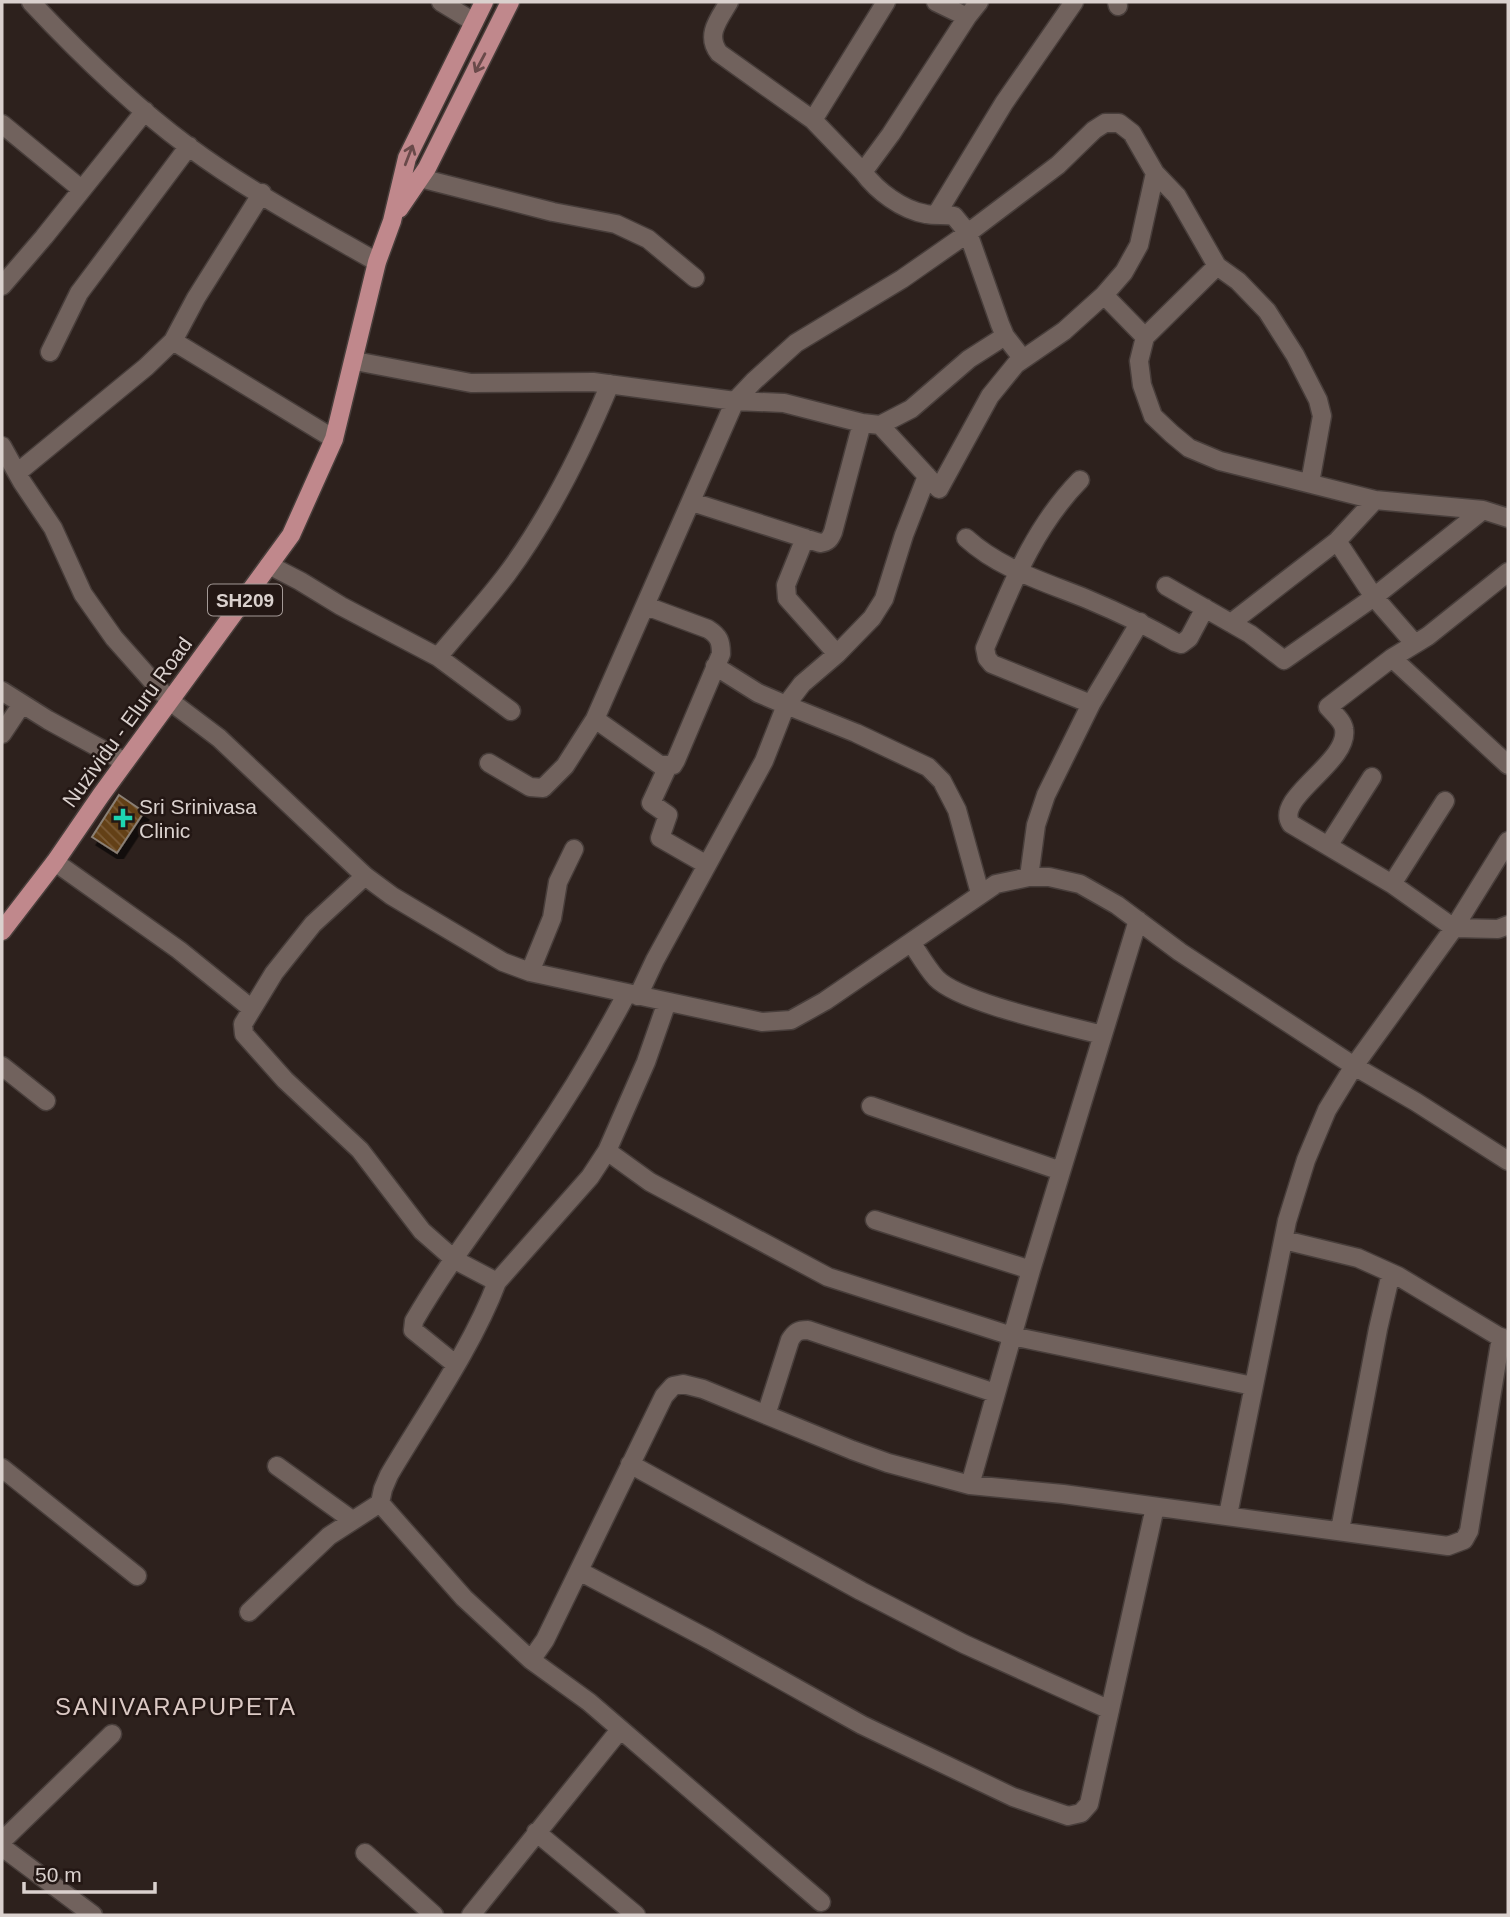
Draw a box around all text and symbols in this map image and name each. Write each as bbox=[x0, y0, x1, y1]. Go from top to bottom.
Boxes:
one-way arrow bbox=[473, 52, 486, 73]
one-way arrow bbox=[404, 145, 416, 167]
road number: SH209 bbox=[208, 584, 282, 615]
street label: Nuzividu - Eluru Road bbox=[58, 633, 196, 811]
place label: Sri Srinivasa Clinic bbox=[139, 795, 257, 842]
marker: Sri Srinivasa Clinic bbox=[113, 808, 133, 828]
district label: SANIVARAPUPETA bbox=[55, 1693, 297, 1720]
scale bar bbox=[24, 1850, 156, 1894]
text: 50 m bbox=[35, 1863, 82, 1886]

